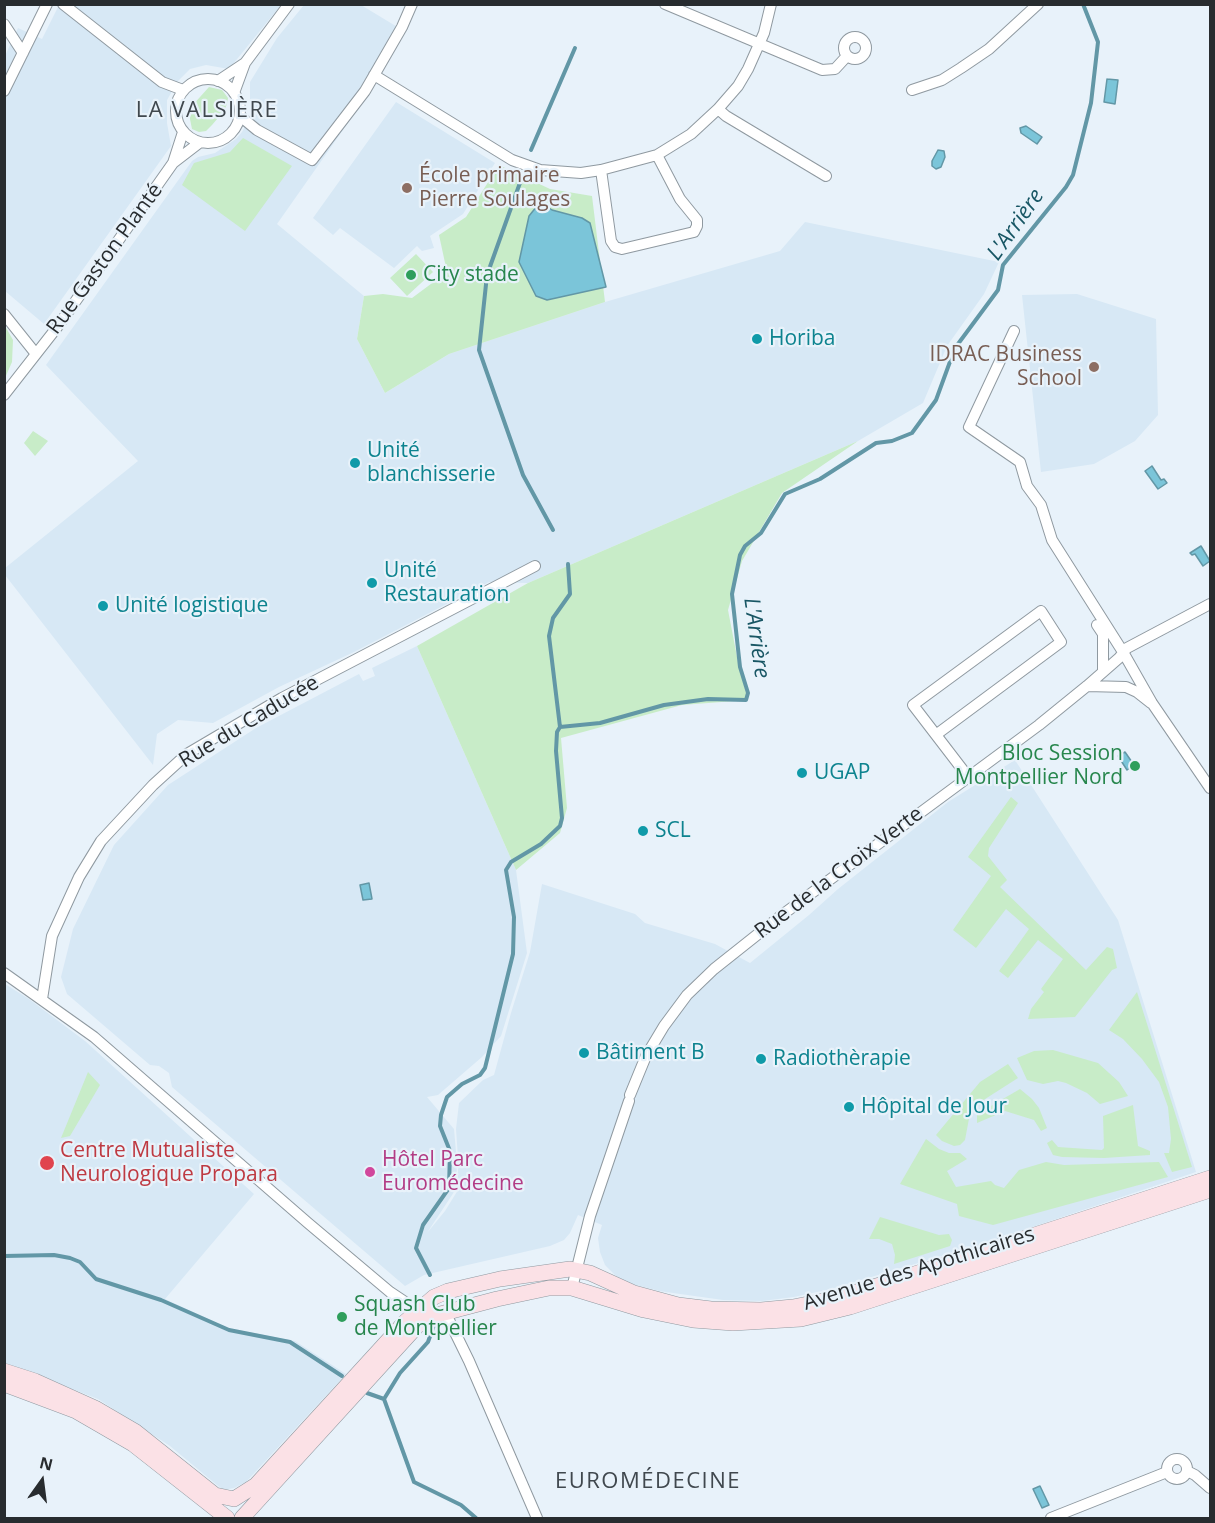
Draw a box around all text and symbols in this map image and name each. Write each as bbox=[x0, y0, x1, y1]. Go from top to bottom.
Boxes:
district label: LA VALSIÈRE bbox=[136, 98, 278, 124]
place label: École primaire Pierre Soulages bbox=[419, 163, 570, 213]
street label: Rue Gaston Planté bbox=[42, 179, 168, 339]
marker: École primaire Pierre Soulages bbox=[400, 181, 414, 195]
water label: L'Arrière bbox=[982, 184, 1050, 266]
place label: City stade bbox=[423, 262, 519, 288]
marker: City stade bbox=[404, 268, 418, 282]
place label: Horiba bbox=[769, 326, 836, 352]
marker: Horiba bbox=[750, 332, 764, 346]
place label: IDRAC Business School bbox=[930, 342, 1082, 392]
marker: IDRAC Business School bbox=[1087, 360, 1101, 374]
place label: Unité blanchisserie bbox=[367, 438, 495, 488]
marker: Unité blanchisserie bbox=[348, 456, 362, 470]
place label: Unité Restauration bbox=[384, 558, 509, 608]
marker: Unité Restauration bbox=[365, 576, 379, 590]
place label: Unité logistique bbox=[115, 593, 268, 619]
water label: L'Arrière bbox=[737, 596, 775, 680]
marker: Unité logistique bbox=[96, 599, 110, 613]
street label: Rue du Caducée bbox=[175, 670, 323, 774]
place label: Bloc Session Montpellier Nord bbox=[955, 741, 1123, 791]
marker: Bloc Session Montpellier Nord bbox=[1128, 759, 1142, 773]
place label: UGAP bbox=[814, 760, 870, 786]
marker: UGAP bbox=[795, 766, 809, 780]
street label: Rue de la Croix Verte bbox=[750, 802, 928, 944]
place label: SCL bbox=[655, 818, 691, 844]
marker: SCL bbox=[636, 824, 650, 838]
place label: Bâtiment B bbox=[596, 1040, 705, 1066]
marker: Bâtiment B bbox=[577, 1046, 591, 1060]
place label: Radiothèrapie bbox=[773, 1046, 911, 1072]
marker: Radiothèrapie bbox=[754, 1052, 768, 1066]
place label: Hôpital de Jour bbox=[861, 1094, 1007, 1120]
marker: Hôpital de Jour bbox=[842, 1100, 856, 1114]
place label: Centre Mutualiste Neurologique Propara bbox=[60, 1138, 278, 1188]
place label: Hôtel Parc Euromédecine bbox=[382, 1147, 524, 1197]
marker: Centre Mutualiste Neurologique Propara bbox=[38, 1154, 56, 1172]
marker: Hôtel Parc Euromédecine bbox=[363, 1165, 377, 1179]
street label: Avenue des Apothicaires bbox=[800, 1222, 1038, 1316]
place label: Squash Club de Montpellier bbox=[354, 1292, 497, 1342]
marker: Squash Club de Montpellier bbox=[335, 1310, 349, 1324]
north arrow bbox=[12, 1451, 72, 1511]
text: N bbox=[37, 1451, 55, 1476]
district label: EUROMÉDECINE bbox=[555, 1469, 741, 1495]

